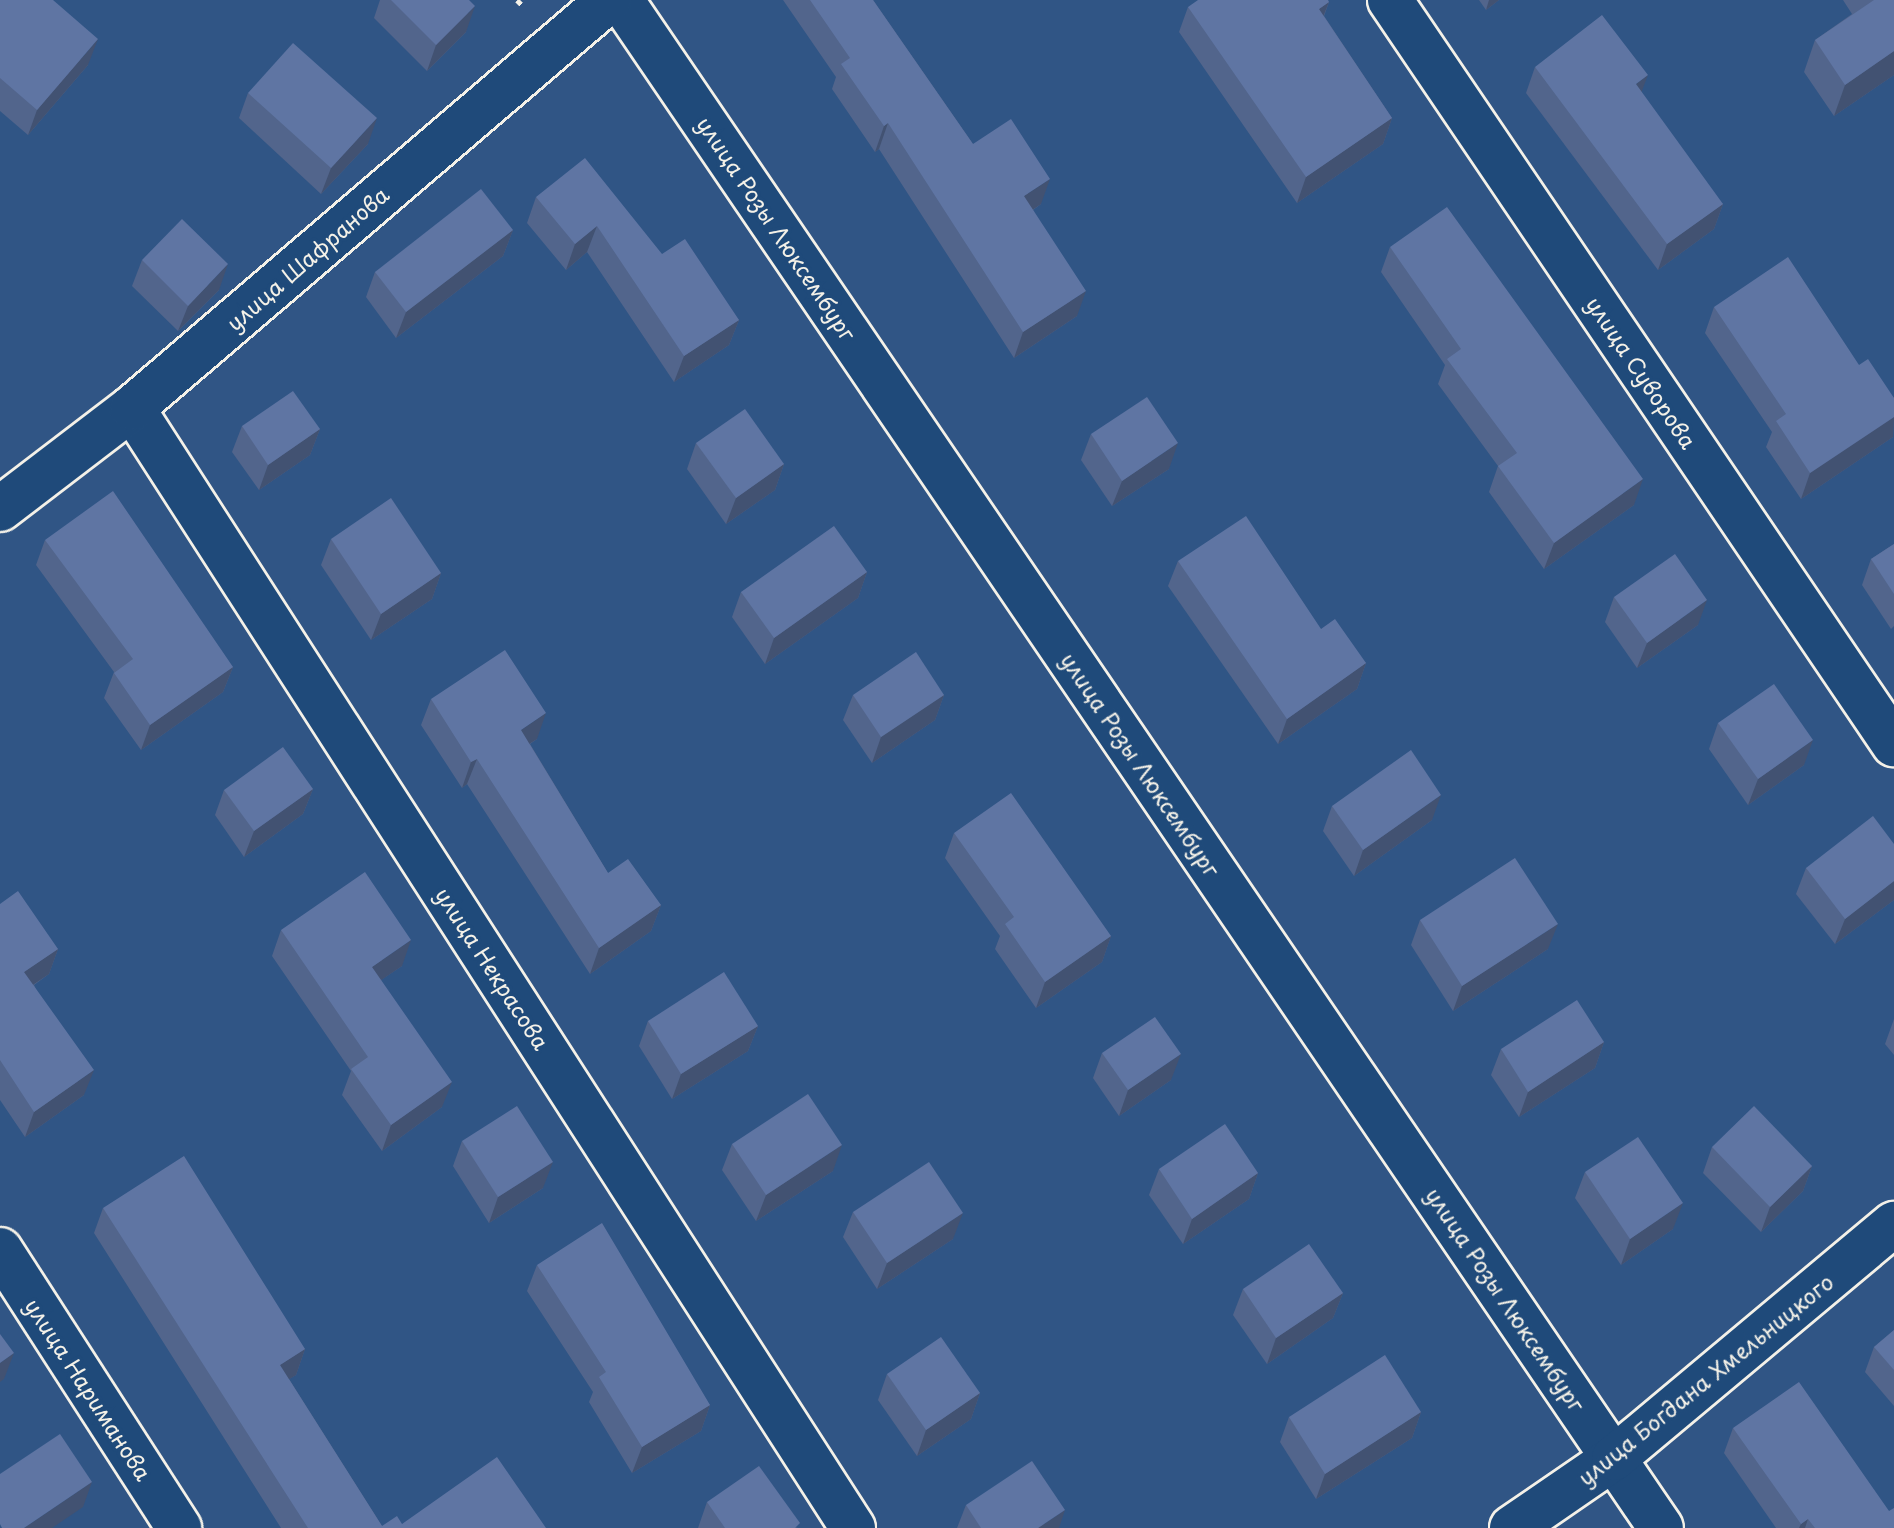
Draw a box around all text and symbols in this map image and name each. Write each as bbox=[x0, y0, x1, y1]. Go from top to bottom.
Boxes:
street label: улица Розы Люксембург bbox=[691, 110, 863, 346]
street label: улица Шафранова bbox=[221, 180, 393, 336]
street label: улица Суворова bbox=[1581, 291, 1703, 453]
street label: улица Розы Люксембург bbox=[1055, 646, 1227, 882]
street label: улица Некрасова bbox=[430, 881, 556, 1055]
street label: улица Розы Люксембург bbox=[1420, 1181, 1592, 1417]
street label: улица Богдана Хмельницкого bbox=[1571, 1267, 1839, 1491]
street label: улица Нариманова bbox=[20, 1293, 158, 1485]

